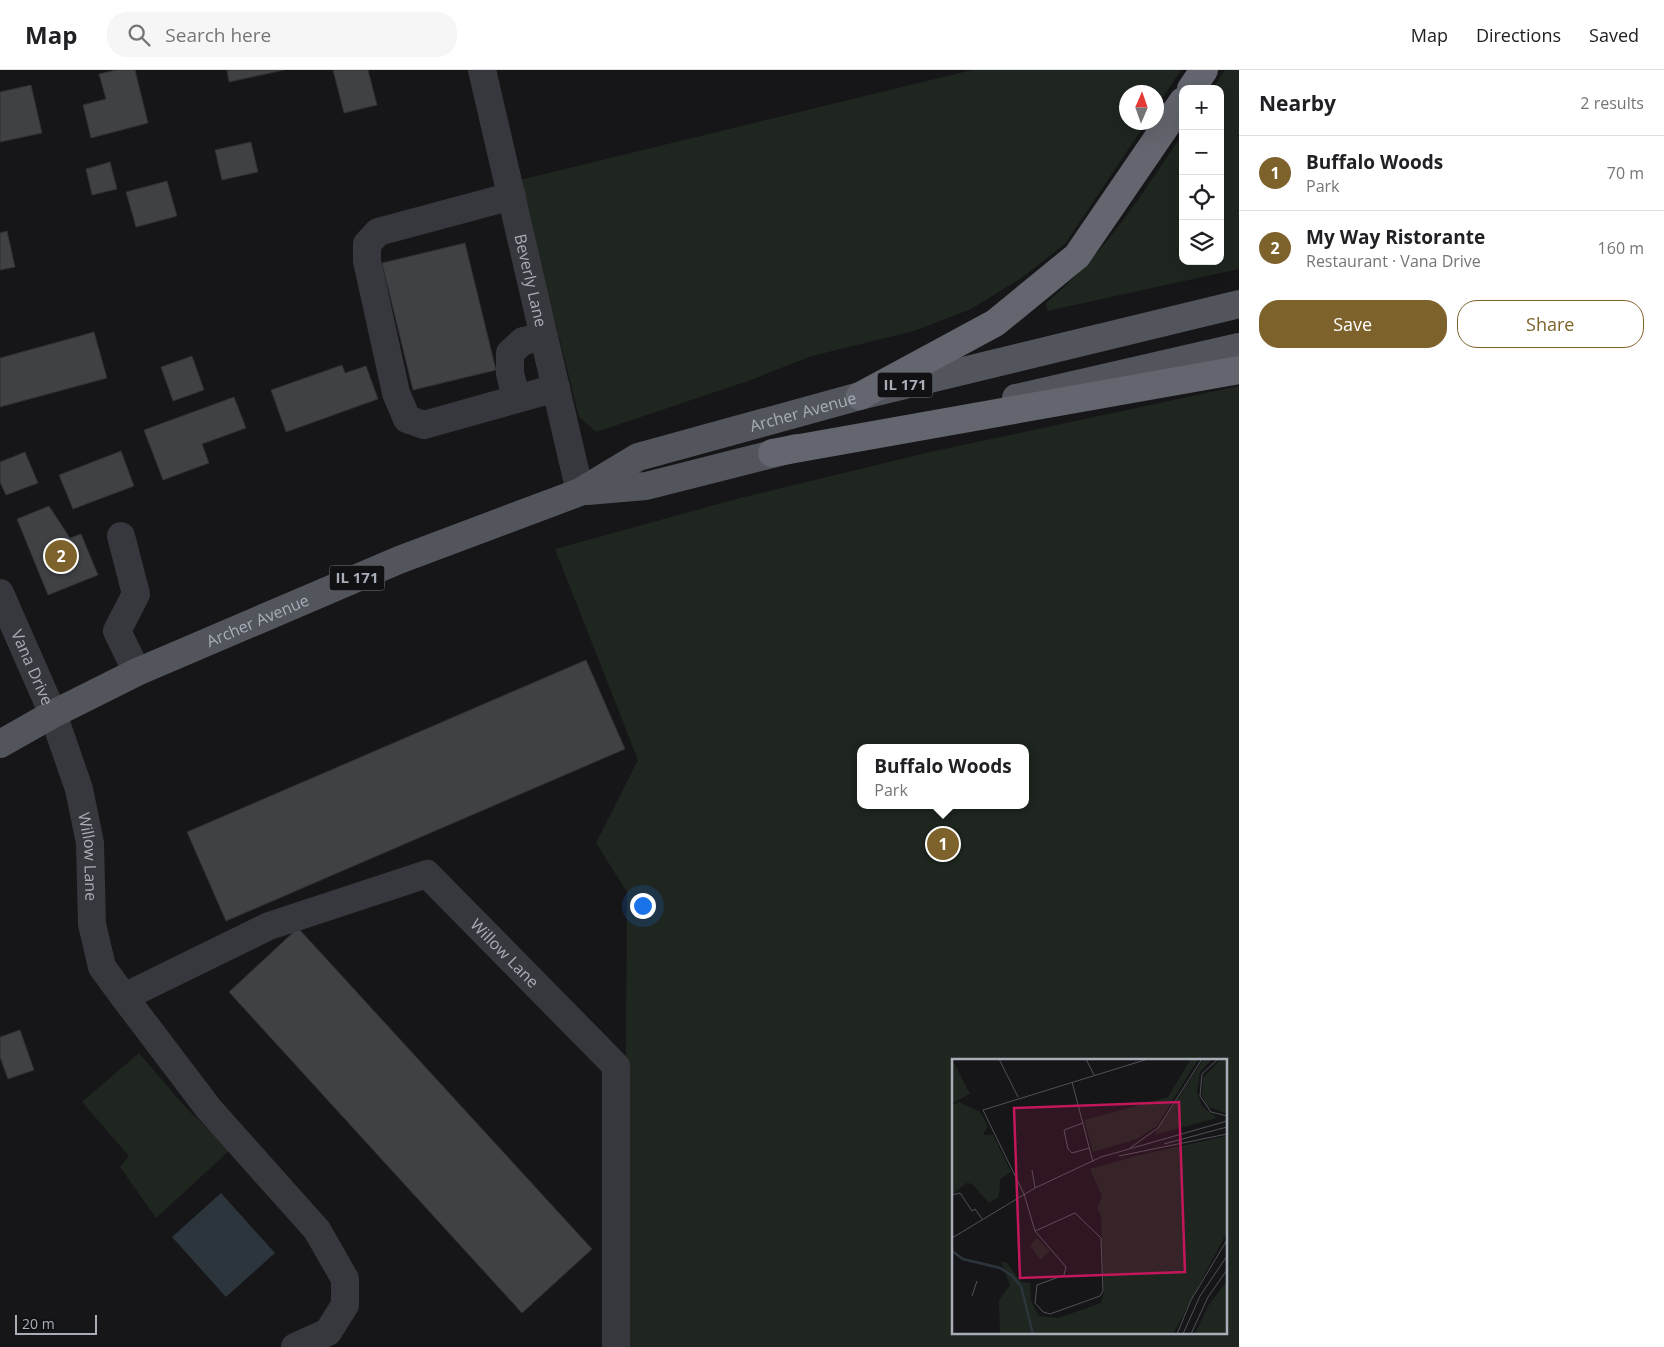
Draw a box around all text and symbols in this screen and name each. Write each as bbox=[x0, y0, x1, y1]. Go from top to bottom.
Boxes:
search box bbox=[107, 12, 457, 57]
text: Map bbox=[25, 18, 77, 51]
icon: search bbox=[125, 21, 153, 49]
text: Search here bbox=[165, 22, 271, 48]
text: Map bbox=[1411, 23, 1448, 47]
text: Directions bbox=[1476, 23, 1561, 47]
text: Saved bbox=[1589, 23, 1639, 47]
north arrow bbox=[1119, 85, 1164, 130]
map controls bbox=[1179, 85, 1224, 265]
button: + bbox=[1179, 85, 1224, 130]
text: Nearby bbox=[1259, 89, 1336, 117]
text: 2 results bbox=[1580, 92, 1644, 114]
button: − bbox=[1179, 130, 1224, 175]
text: Buffalo Woods bbox=[1306, 149, 1443, 175]
text: 1 bbox=[1270, 162, 1280, 184]
text: 70 m bbox=[1607, 162, 1644, 184]
button: locate bbox=[1179, 175, 1224, 220]
text: Park bbox=[1306, 175, 1339, 197]
button: layers bbox=[1179, 220, 1224, 265]
text: My Way Ristorante bbox=[1306, 224, 1485, 250]
street label: Beverly Lane bbox=[509, 232, 552, 329]
text: 2 bbox=[1270, 237, 1280, 259]
text: 160 m bbox=[1598, 237, 1644, 259]
text: Restaurant · Vana Drive bbox=[1306, 250, 1481, 272]
button: Save bbox=[1259, 300, 1447, 348]
button: Share bbox=[1457, 300, 1644, 348]
road number: IL 171 bbox=[878, 372, 932, 398]
street label: Archer Avenue bbox=[747, 387, 859, 437]
pin: 2 bbox=[45, 537, 77, 575]
road number: IL 171 bbox=[330, 566, 384, 590]
street label: Archer Avenue bbox=[203, 589, 312, 652]
street label: Vana Drive bbox=[6, 626, 59, 708]
popup bbox=[857, 744, 1029, 809]
text: Buffalo Woods bbox=[874, 753, 1012, 779]
text: Park bbox=[874, 779, 908, 801]
street label: Willow Lane bbox=[73, 810, 102, 901]
pin: 1 bbox=[927, 825, 959, 863]
your location bbox=[630, 893, 656, 919]
street label: Willow Lane bbox=[466, 913, 544, 992]
inset map bbox=[952, 1059, 1226, 1334]
scale bar bbox=[15, 1312, 98, 1335]
text: 20 m bbox=[22, 1314, 55, 1333]

